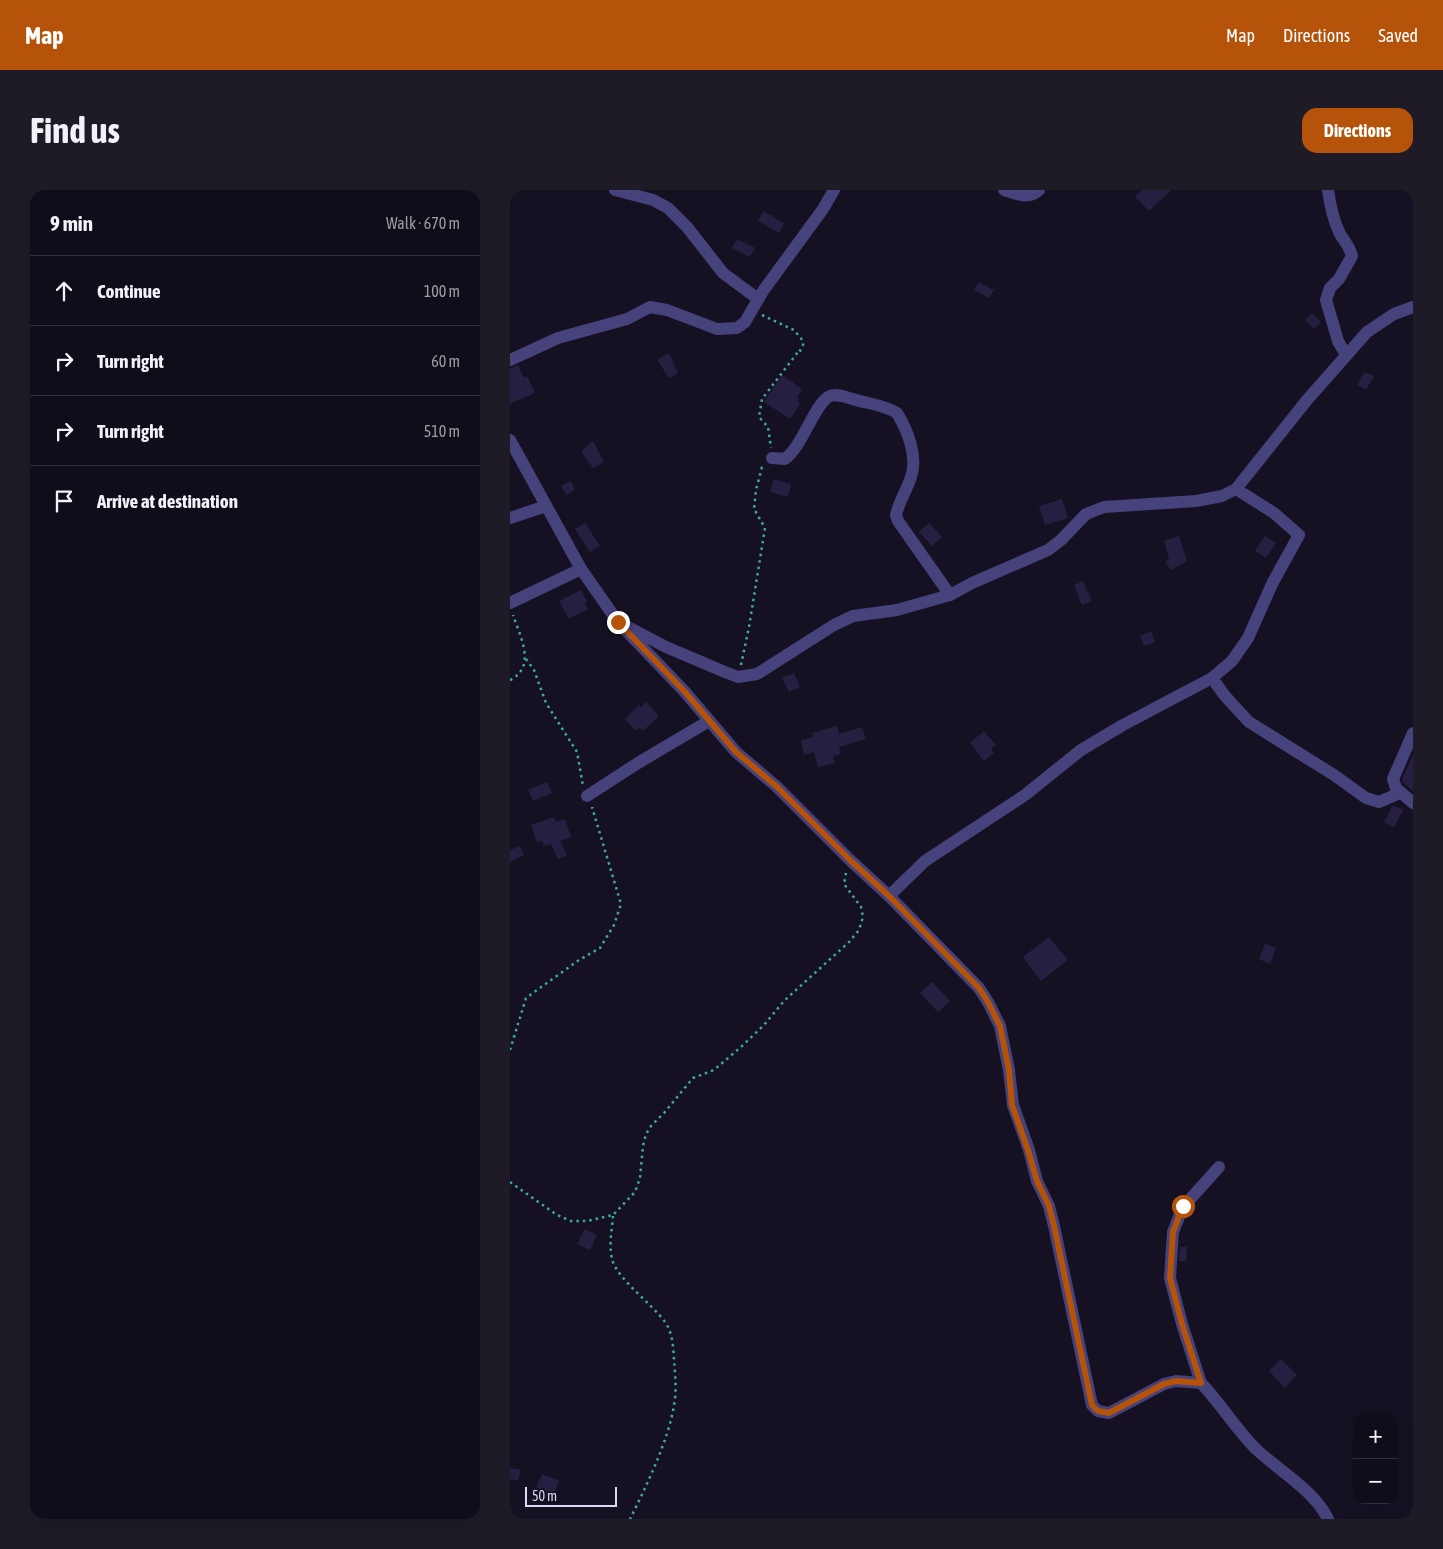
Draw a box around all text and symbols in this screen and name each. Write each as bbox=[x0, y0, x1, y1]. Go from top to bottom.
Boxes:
text: Map bbox=[25, 22, 64, 49]
text: Map bbox=[1226, 25, 1255, 46]
text: Directions bbox=[1283, 25, 1350, 46]
text: Saved bbox=[1378, 25, 1418, 46]
button: Directions bbox=[1302, 108, 1413, 153]
text: Find us bbox=[30, 110, 120, 150]
text: 9 min bbox=[50, 211, 93, 235]
text: Walk · 670 m bbox=[386, 214, 460, 232]
icon: ahead bbox=[50, 277, 78, 305]
text: Continue bbox=[97, 280, 161, 302]
text: 100 m bbox=[424, 282, 460, 300]
icon: right bbox=[50, 347, 78, 375]
text: Turn right bbox=[97, 350, 164, 372]
text: 60 m bbox=[431, 352, 460, 370]
icon: right bbox=[50, 417, 78, 445]
text: Turn right bbox=[97, 420, 164, 442]
text: 510 m bbox=[424, 422, 460, 440]
icon: arrive bbox=[50, 487, 78, 515]
text: Arrive at destination bbox=[97, 490, 238, 512]
route end bbox=[607, 611, 630, 634]
route start bbox=[1172, 1195, 1195, 1218]
map controls bbox=[1353, 1414, 1398, 1504]
button: + bbox=[1353, 1414, 1398, 1459]
button: − bbox=[1353, 1459, 1398, 1504]
scale bar bbox=[525, 1484, 618, 1507]
text: 50 m bbox=[532, 1488, 557, 1504]

